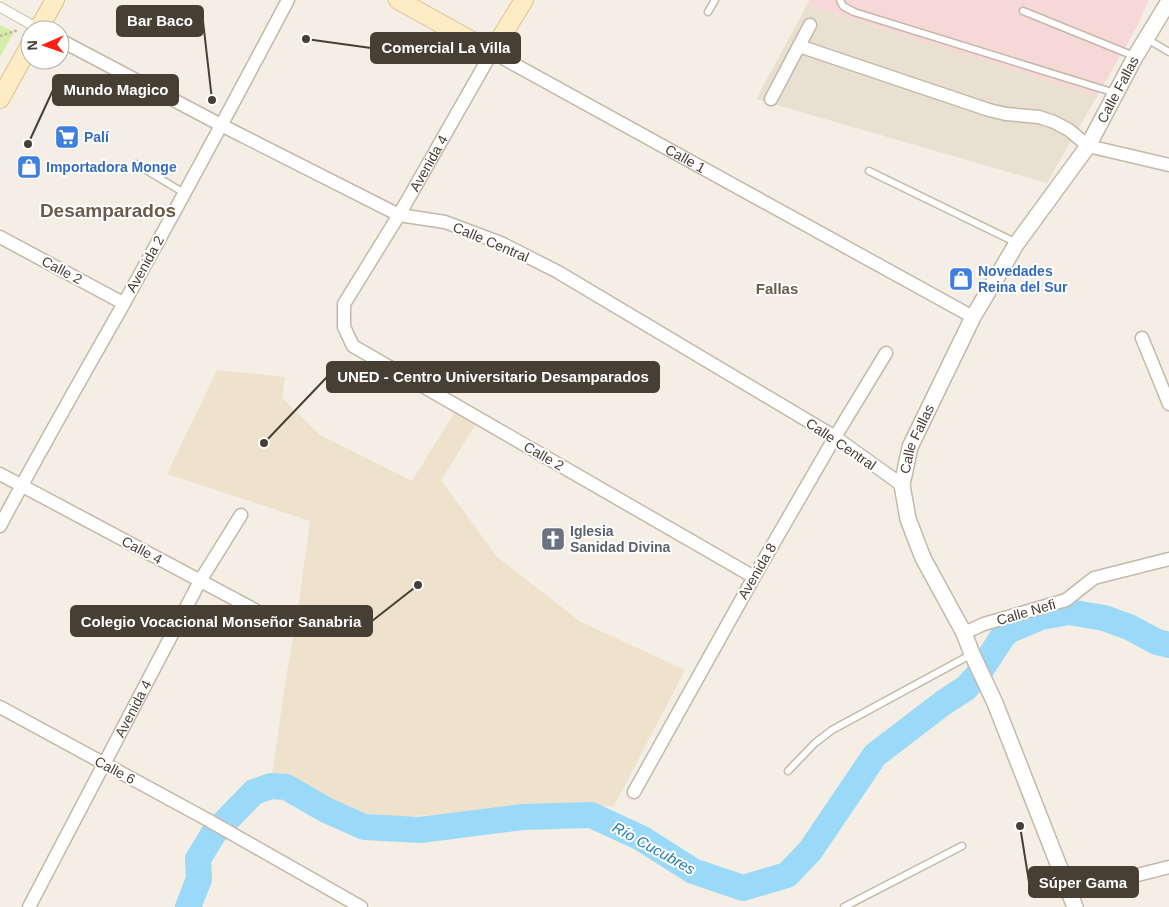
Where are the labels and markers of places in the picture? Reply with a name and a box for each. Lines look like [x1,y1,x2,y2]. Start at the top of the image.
callout: Bar Baco [117,6,203,36]
callout: Comercial La Villa [371,33,520,63]
callout: Mundo Magico [53,75,178,105]
supermarket icon: Palí [54,124,80,150]
place label: Palí [84,129,110,145]
shop icon: Importadora Monge [16,154,42,180]
place label: Importadora Monge [46,159,177,175]
place label: Novedades Reina del Sur [978,263,1068,295]
shop icon: Novedades Reina del Sur [948,266,974,292]
callout: UNED - Centro Universitario Desamparados [327,362,659,392]
place label: Iglesia Sanidad Divina [570,523,671,555]
church icon: Iglesia Sanidad Divina [540,526,566,552]
callout: Colegio Vocacional Monseñor Sanabria [71,606,372,636]
callout: Súper Gama [1029,867,1138,897]

